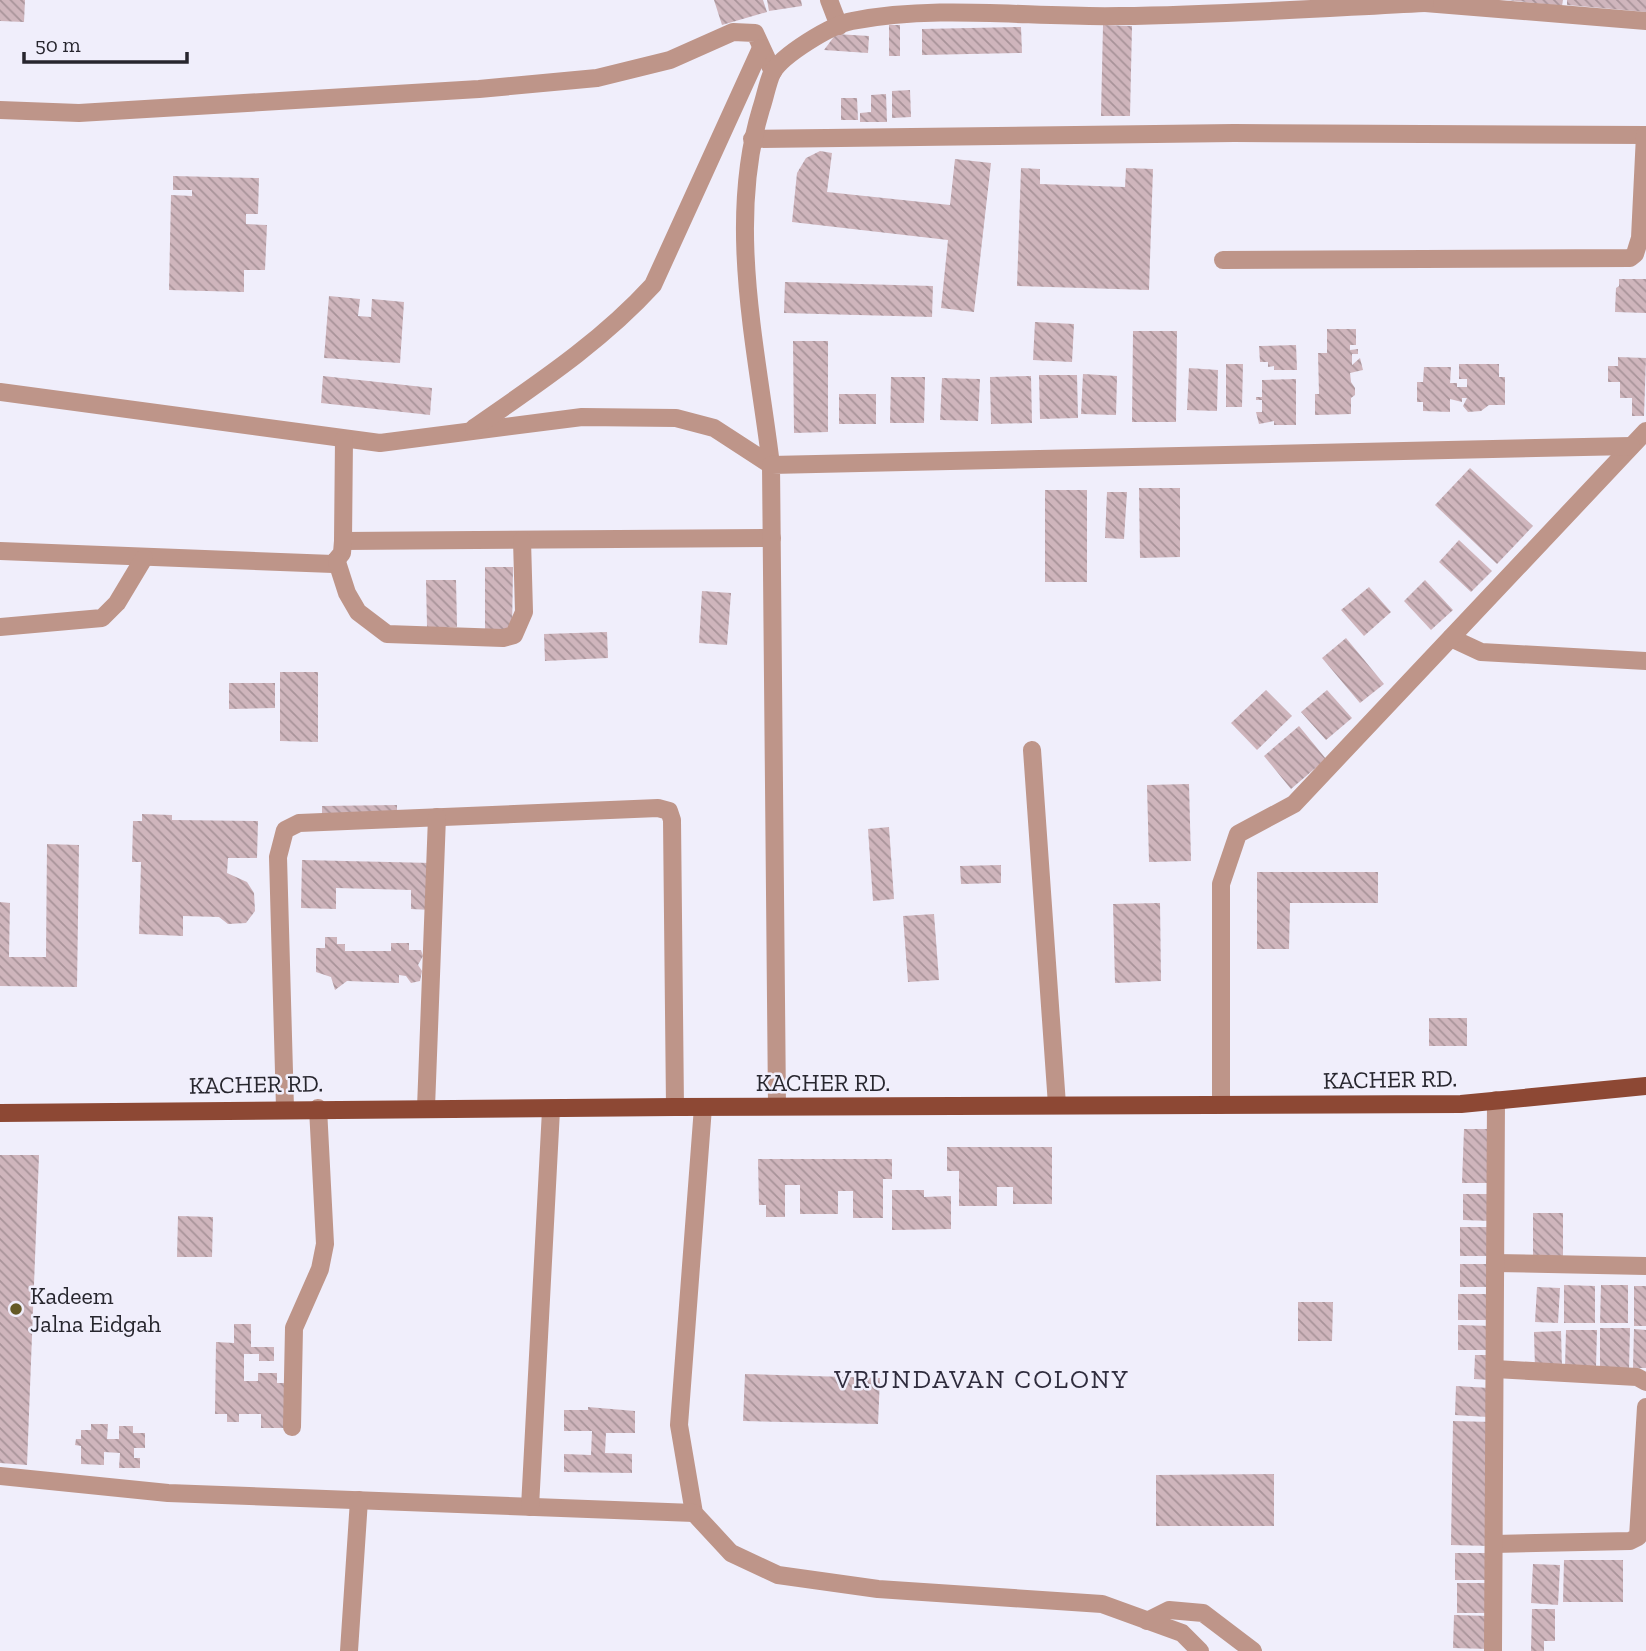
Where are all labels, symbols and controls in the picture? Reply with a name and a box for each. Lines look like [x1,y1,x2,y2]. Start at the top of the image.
scale bar [24,21,187,65]
text: 50 m [35,32,81,57]
street label: KACHER RD. [1323,1063,1457,1095]
street label: KACHER RD. [189,1068,323,1100]
street label: KACHER RD. [756,1068,890,1097]
place label: Kadeem Jalna Eidgah [30,1281,162,1338]
marker: Kadeem Jalna Eidgah [8,1301,24,1317]
district label: VRUNDAVAN COLONY [833,1363,1130,1395]

